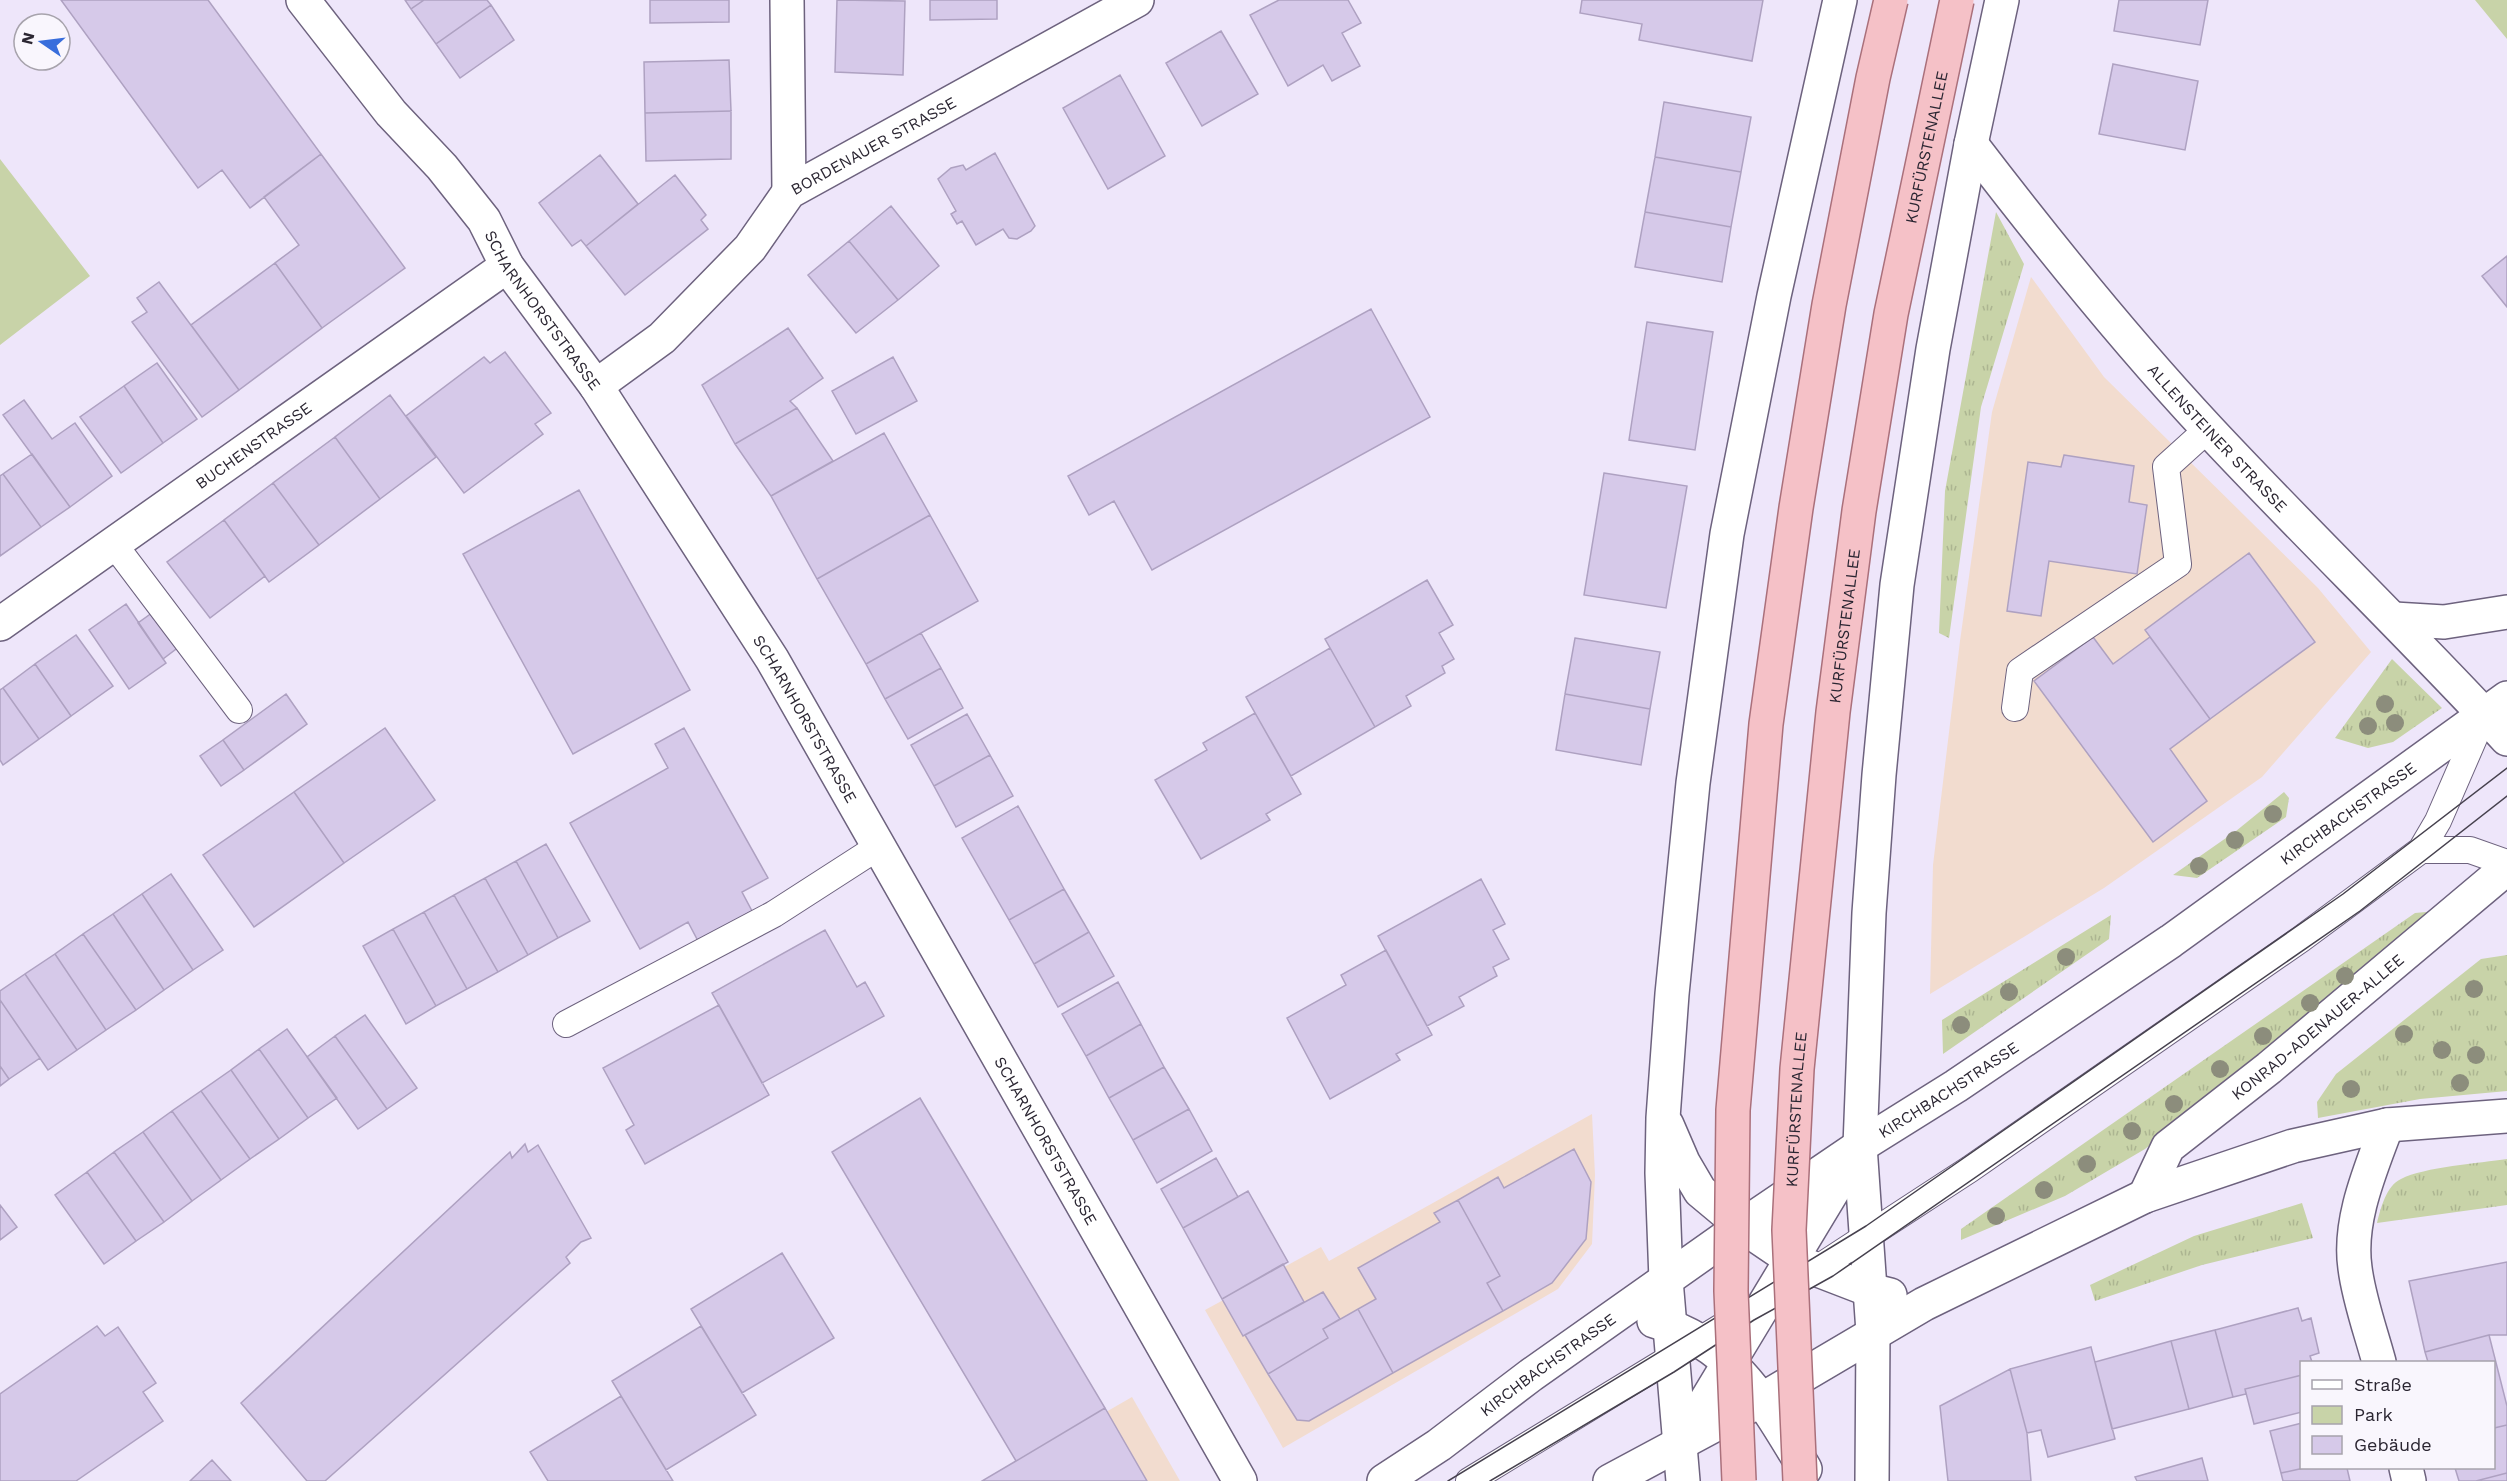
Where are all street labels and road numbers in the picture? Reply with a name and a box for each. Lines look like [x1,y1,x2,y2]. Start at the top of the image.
street label: KURFÜRSTENALLEE [1901,69,1951,225]
street label: BORDENAUER STRASSE [787,92,959,199]
street label: SCHARNHORSTSTRASSE [481,227,605,394]
street label: ALLENSTEINER STRASSE [2144,360,2291,516]
street label: BUCHENSTRASSE [191,398,315,493]
street label: KURFÜRSTENALLEE [1825,548,1864,704]
street label: SCHARNHORSTSTRASSE [749,631,861,806]
street label: KIRCHBACHSTRASSE [2276,758,2419,869]
street label: KONRAD-ADENAUER-ALLEE [2227,950,2407,1103]
street label: KURFÜRSTENALLEE [1782,1031,1810,1188]
street label: KIRCHBACHSTRASSE [1875,1037,2022,1142]
street label: SCHARNHORSTSTRASSE [991,1053,1102,1228]
street label: KIRCHBACHSTRASSE [1476,1309,1619,1420]

